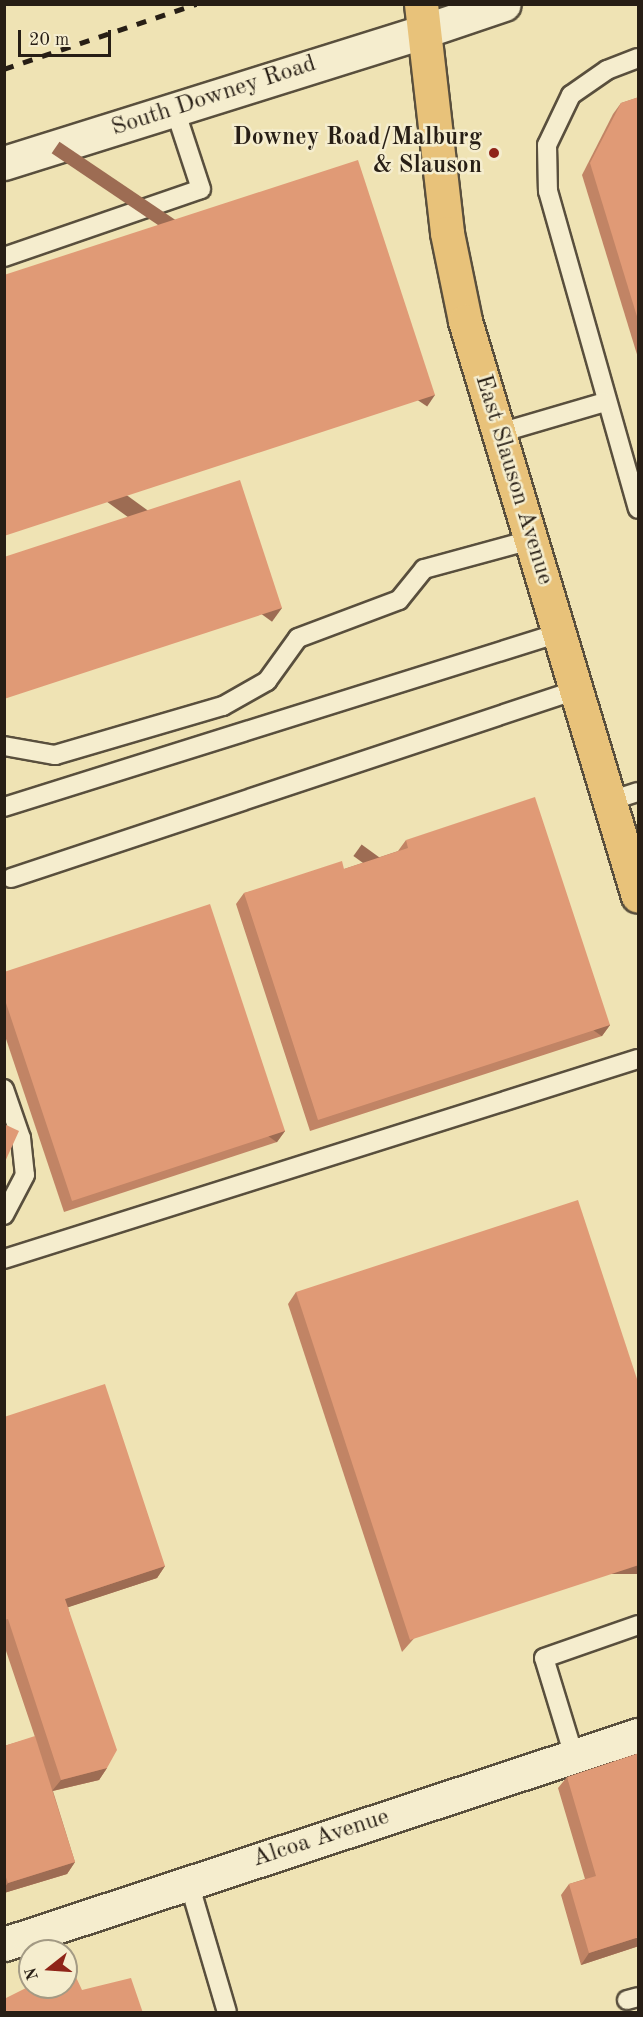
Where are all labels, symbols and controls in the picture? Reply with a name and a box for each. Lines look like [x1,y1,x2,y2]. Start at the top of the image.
scale bar [21,18,114,56]
text: 20 m [29,31,69,49]
street label: South Downey Road [108,50,320,144]
place label: Downey Road/Malburg & Slauson [233,125,482,181]
marker: Downey Road/Malburg & Slauson [487,146,501,160]
street label: East Slauson Avenue [467,371,559,589]
street label: Alcoa Avenue [249,1803,393,1875]
north arrow [18,1939,78,1999]
text: N [23,1965,42,1982]

